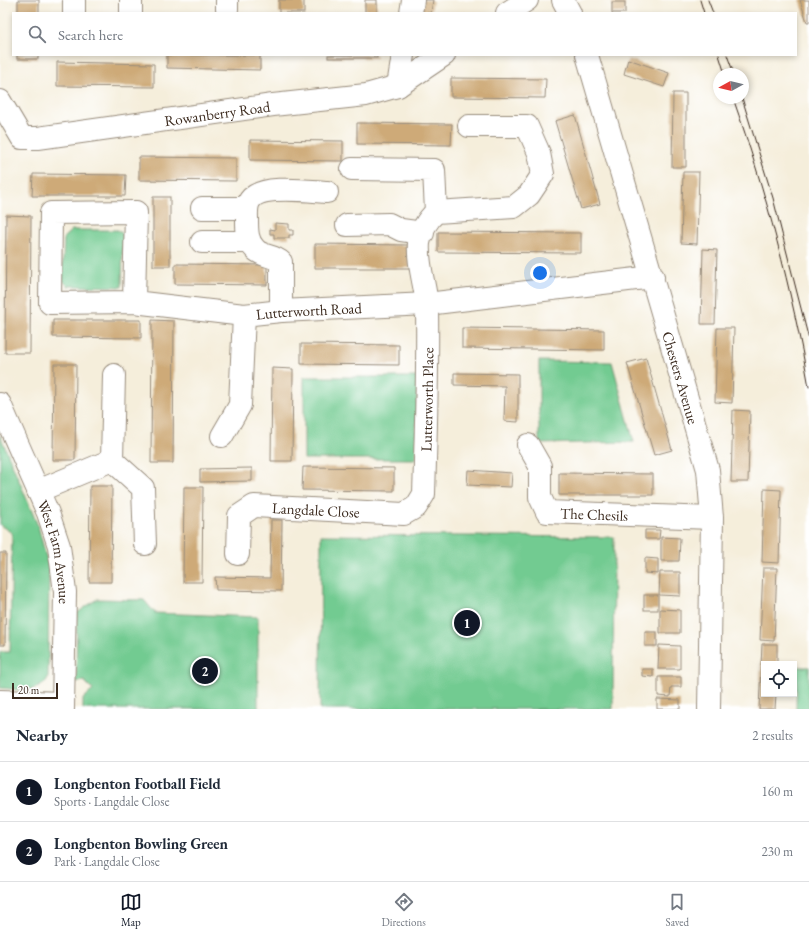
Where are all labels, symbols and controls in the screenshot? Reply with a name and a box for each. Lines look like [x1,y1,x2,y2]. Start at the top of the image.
search box [12,12,797,56]
icon: search [26,23,48,45]
text: Search here [58,25,123,44]
north arrow [713,68,749,104]
street label: Rowanberry Road [163,96,272,130]
your location [530,263,550,283]
street label: Lutterworth Road [255,298,363,323]
street label: Chesters Avenue [659,329,704,426]
street label: Lutterworth Place [416,347,437,452]
street label: West Farm Avenue [34,497,75,604]
street label: Langdale Close [272,497,360,521]
street label: The Chesils [560,503,629,524]
pin: 1 [454,608,480,638]
pin: 2 [192,656,218,686]
map controls [761,661,797,697]
button: locate [761,661,797,697]
scale bar [12,681,58,700]
text: 20 m [18,683,39,697]
text: Nearby [16,724,68,746]
text: 2 results [752,727,793,744]
text: Longbenton Football Field [54,774,221,793]
text: 1 [26,783,32,800]
text: 160 m [762,783,793,800]
text: Sports · Langdale Close [54,793,170,810]
text: Longbenton Bowling Green [54,834,228,853]
text: 2 [26,843,32,860]
text: 230 m [762,843,793,860]
text: Park · Langdale Close [54,853,160,870]
tab: Map [120,891,142,929]
tab: Directions [382,891,426,929]
tab: Saved [666,891,689,929]

